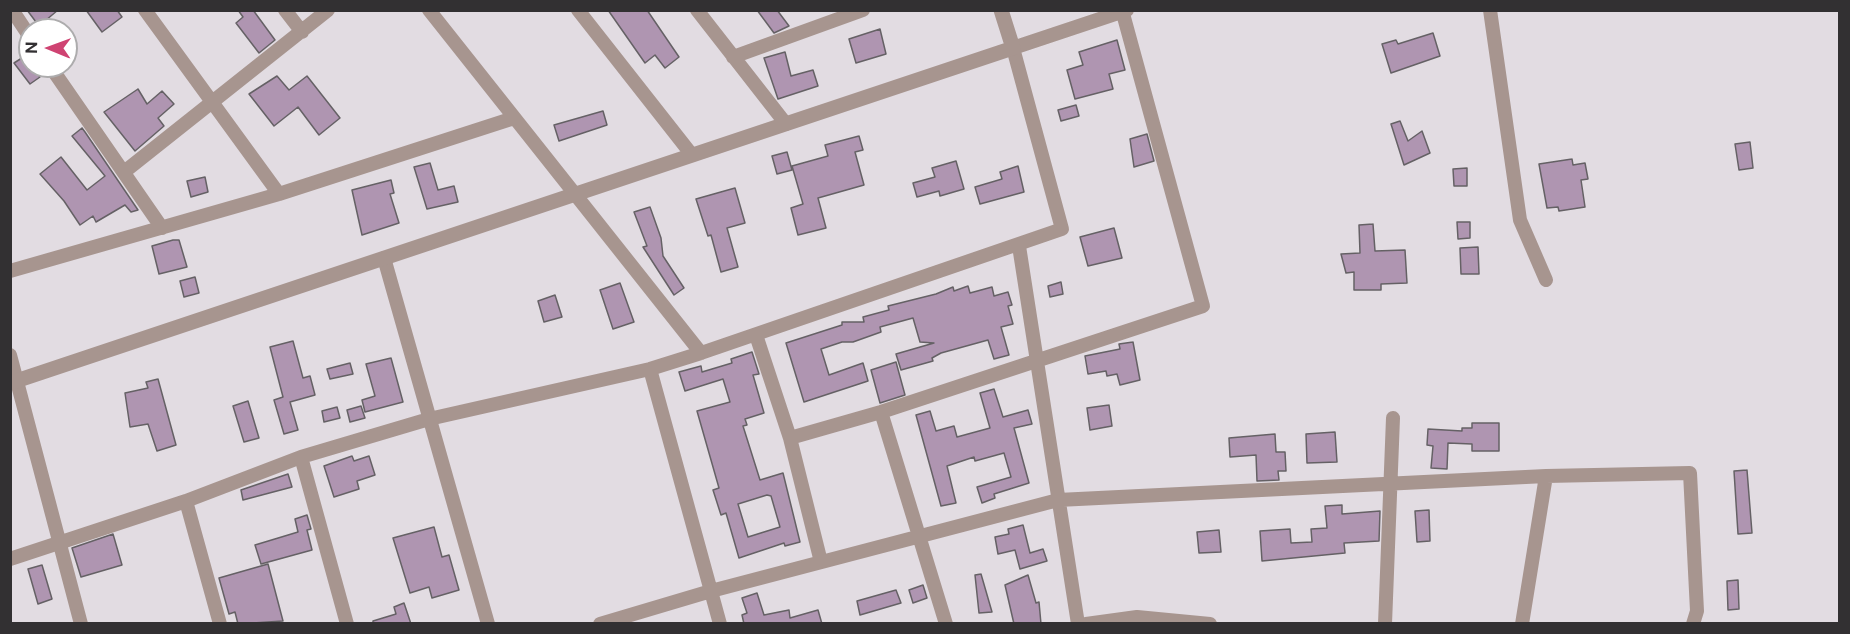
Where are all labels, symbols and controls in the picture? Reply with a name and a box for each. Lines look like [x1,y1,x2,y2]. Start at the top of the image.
north arrow [18,18,78,78]
text: N [22,41,41,54]

